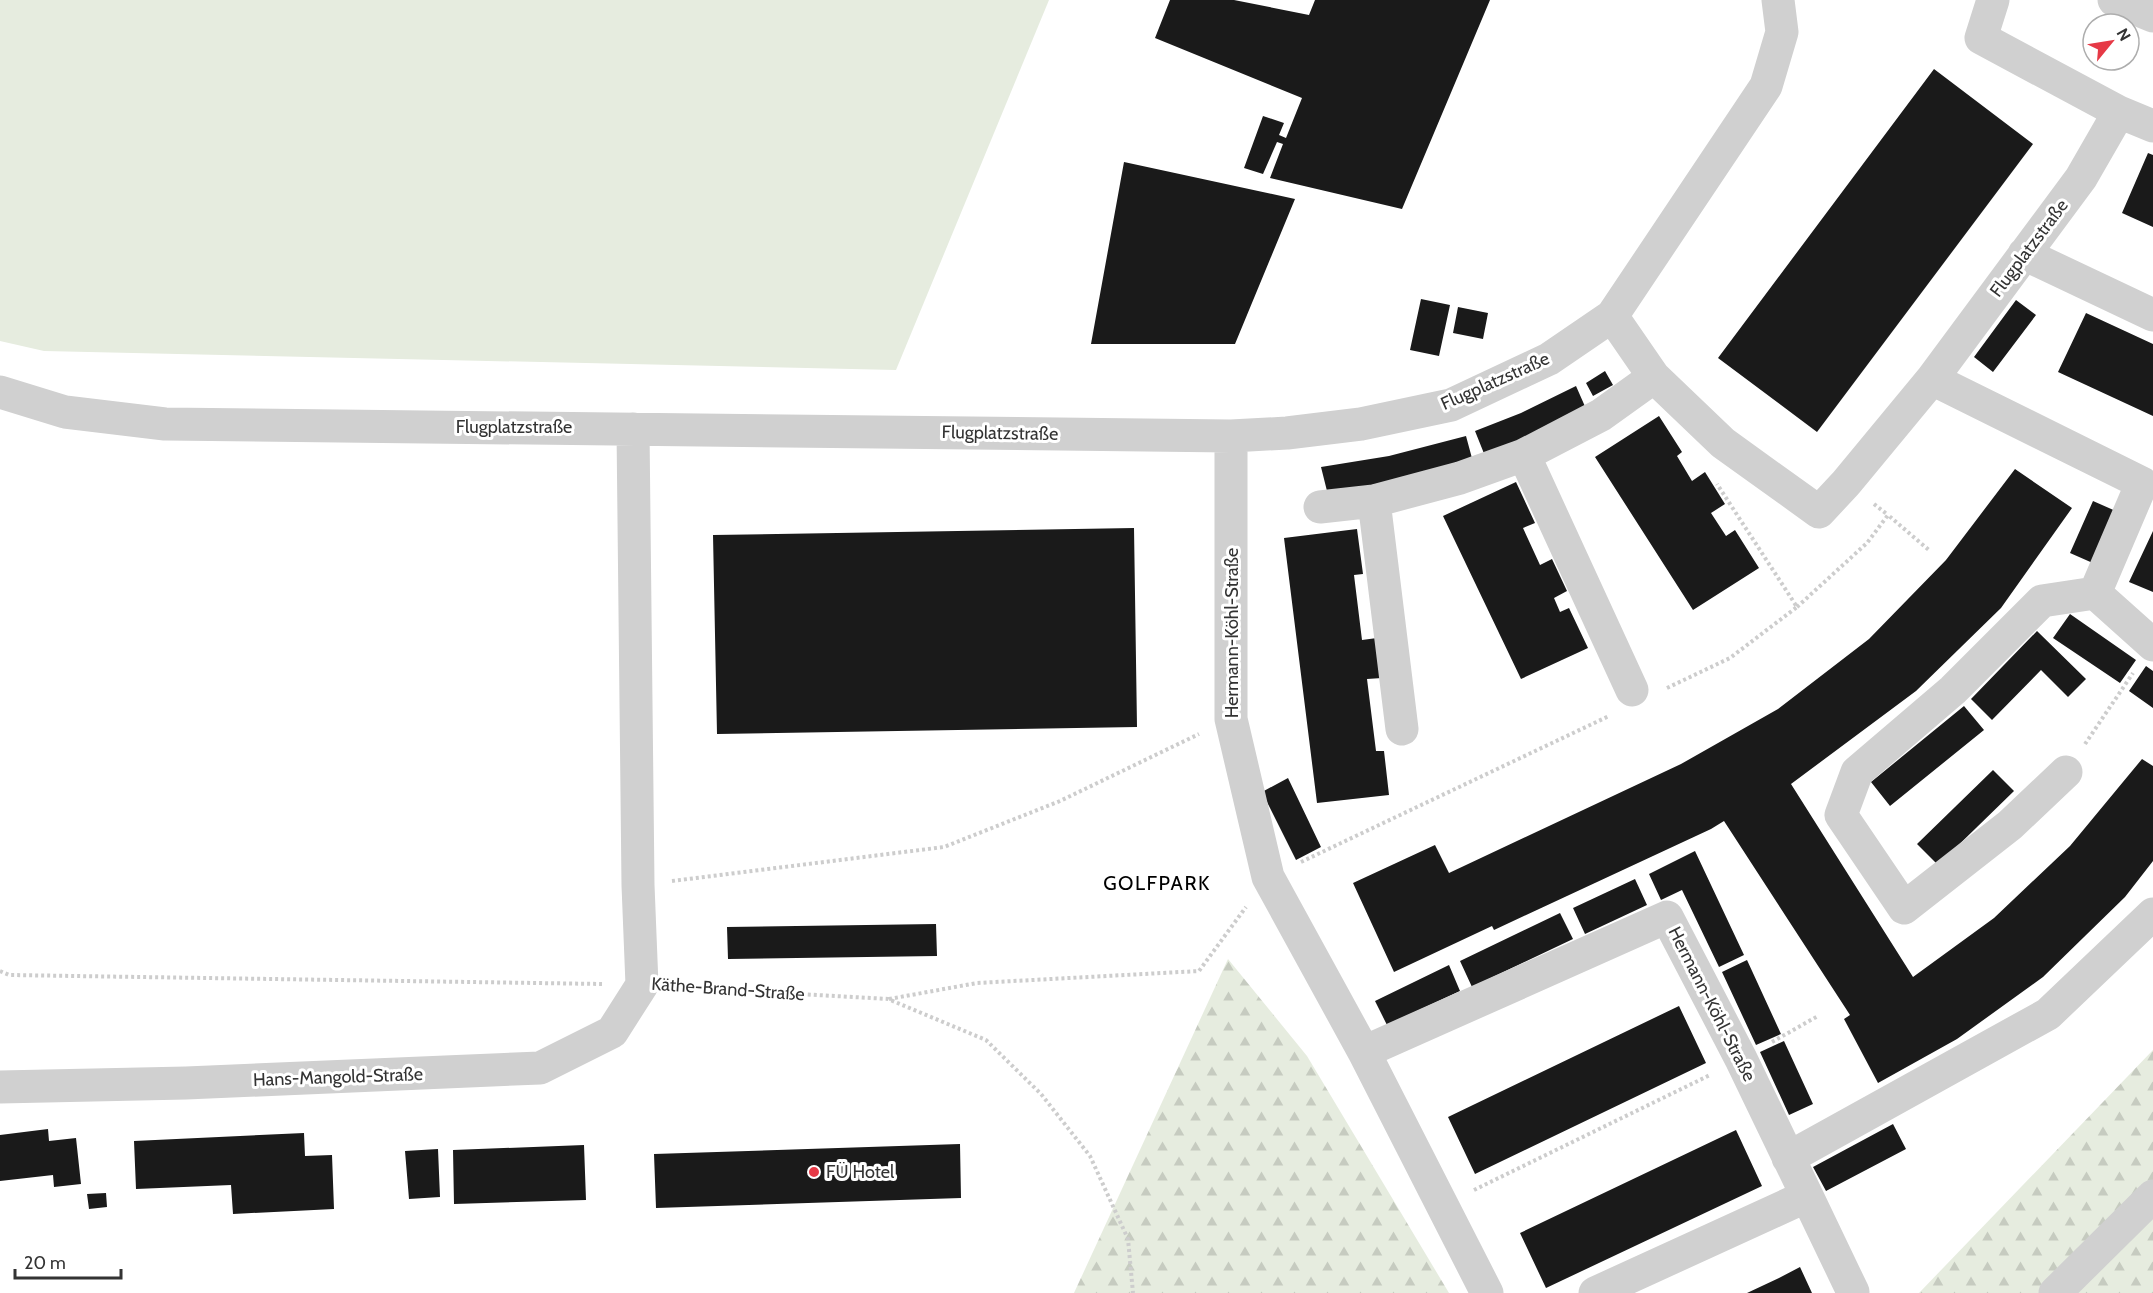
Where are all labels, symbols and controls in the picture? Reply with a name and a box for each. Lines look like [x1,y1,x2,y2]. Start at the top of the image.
north arrow [2081,12,2141,72]
text: N [2113,25,2135,44]
street label: Flugplatzstraße [1985,195,2073,301]
street label: Flugplatzstraße [1437,347,1553,415]
street label: Flugplatzstraße [456,416,572,438]
street label: Flugplatzstraße [942,421,1058,445]
street label: Hermann-Köhl-Straße [1221,548,1243,718]
district label: GOLFPARK [1103,871,1211,895]
street label: Hermann-Köhl-Straße [1664,923,1760,1085]
street label: Käthe-Brand-Straße [651,973,805,1005]
street label: Hans-Mangold-Straße [253,1063,423,1091]
place label: FÜ Hotel [826,1161,895,1183]
marker: FÜ Hotel [807,1165,821,1179]
scale bar [15,1242,122,1280]
text: 20 m [24,1252,66,1274]

